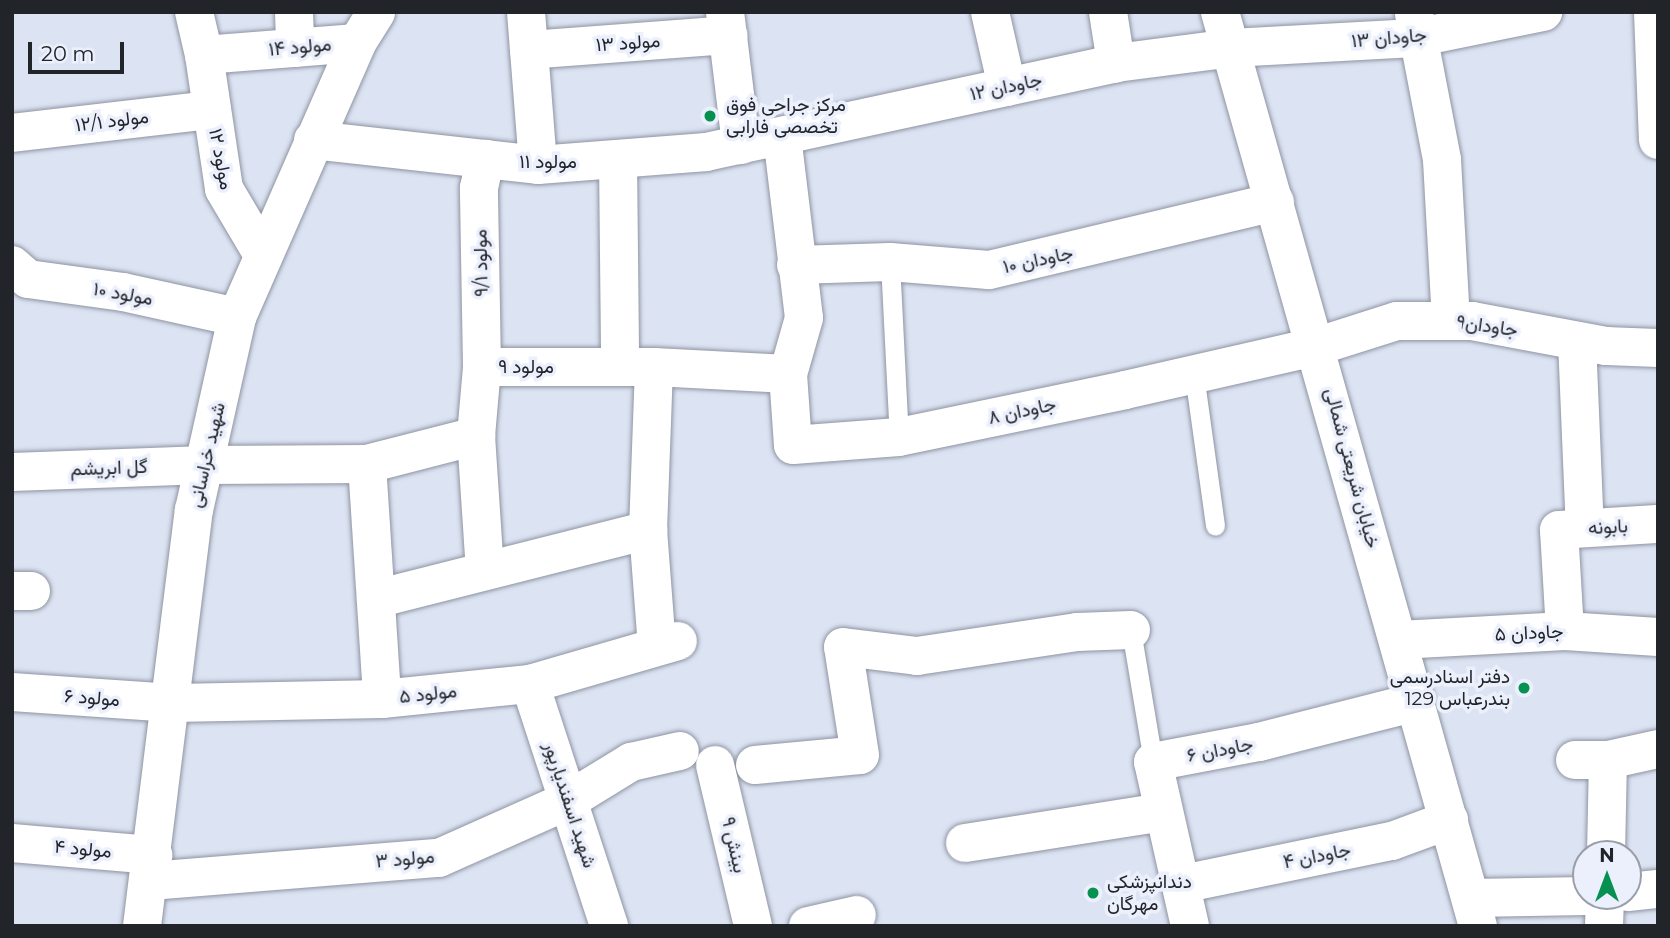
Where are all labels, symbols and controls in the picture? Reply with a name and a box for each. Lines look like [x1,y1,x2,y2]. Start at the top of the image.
street label: جاودان ۱۳ [1350,23,1428,53]
scale bar [32,28,128,72]
street label: مولود ۱۳ [595,29,661,57]
street label: مولود ۱۴ [268,33,332,61]
text: 20 m [41,41,95,66]
street label: جاودان ۱۲ [968,68,1044,106]
place label: مرکز جراحی فوق تخصصی فارابی [726,94,846,138]
street label: مولود ۱۲/۱ [74,105,150,137]
marker: مرکز جراحی فوق تخصصی فارابی [700,106,720,126]
street label: مولود ۱۲ [204,126,238,192]
street label: مولود ۱۱ [519,151,577,173]
street label: مولود ۹/۱ [469,229,493,297]
street label: جاودان ۱۰ [1001,241,1075,279]
street label: مولود ۱۰ [91,278,155,310]
street label: جاودان۹ [1455,310,1519,342]
street label: مولود ۹ [498,356,554,378]
street label: خیابان شریعتی شمالی [1320,385,1384,551]
street label: جاودان ۸ [986,393,1058,429]
street label: شهید خراسانی [184,400,230,510]
street label: گل ابریشم [70,455,148,481]
street label: بابونه [1587,515,1629,539]
street label: جاودان ۵ [1494,620,1564,646]
place label: دفتر اسنادرسمی 129 بندرعباس [1390,666,1510,710]
street label: مولود ۵ [398,680,458,708]
marker: دفتر اسنادرسمی 129 بندرعباس [1516,680,1532,696]
street label: مولود ۶ [63,685,121,711]
street label: جاودان ۶ [1185,732,1255,768]
street label: شهید اسفندیارپور [539,739,601,871]
street label: بینش ۹ [717,815,751,875]
street label: مولود ۴ [53,835,113,863]
street label: جاودان ۴ [1281,838,1353,874]
north arrow [1572,840,1642,910]
text: N [1599,844,1615,867]
street label: مولود ۳ [375,845,435,873]
place label: دندانپزشکی مهرگان [1107,871,1192,915]
marker: دندانپزشکی مهرگان [1085,885,1101,901]

